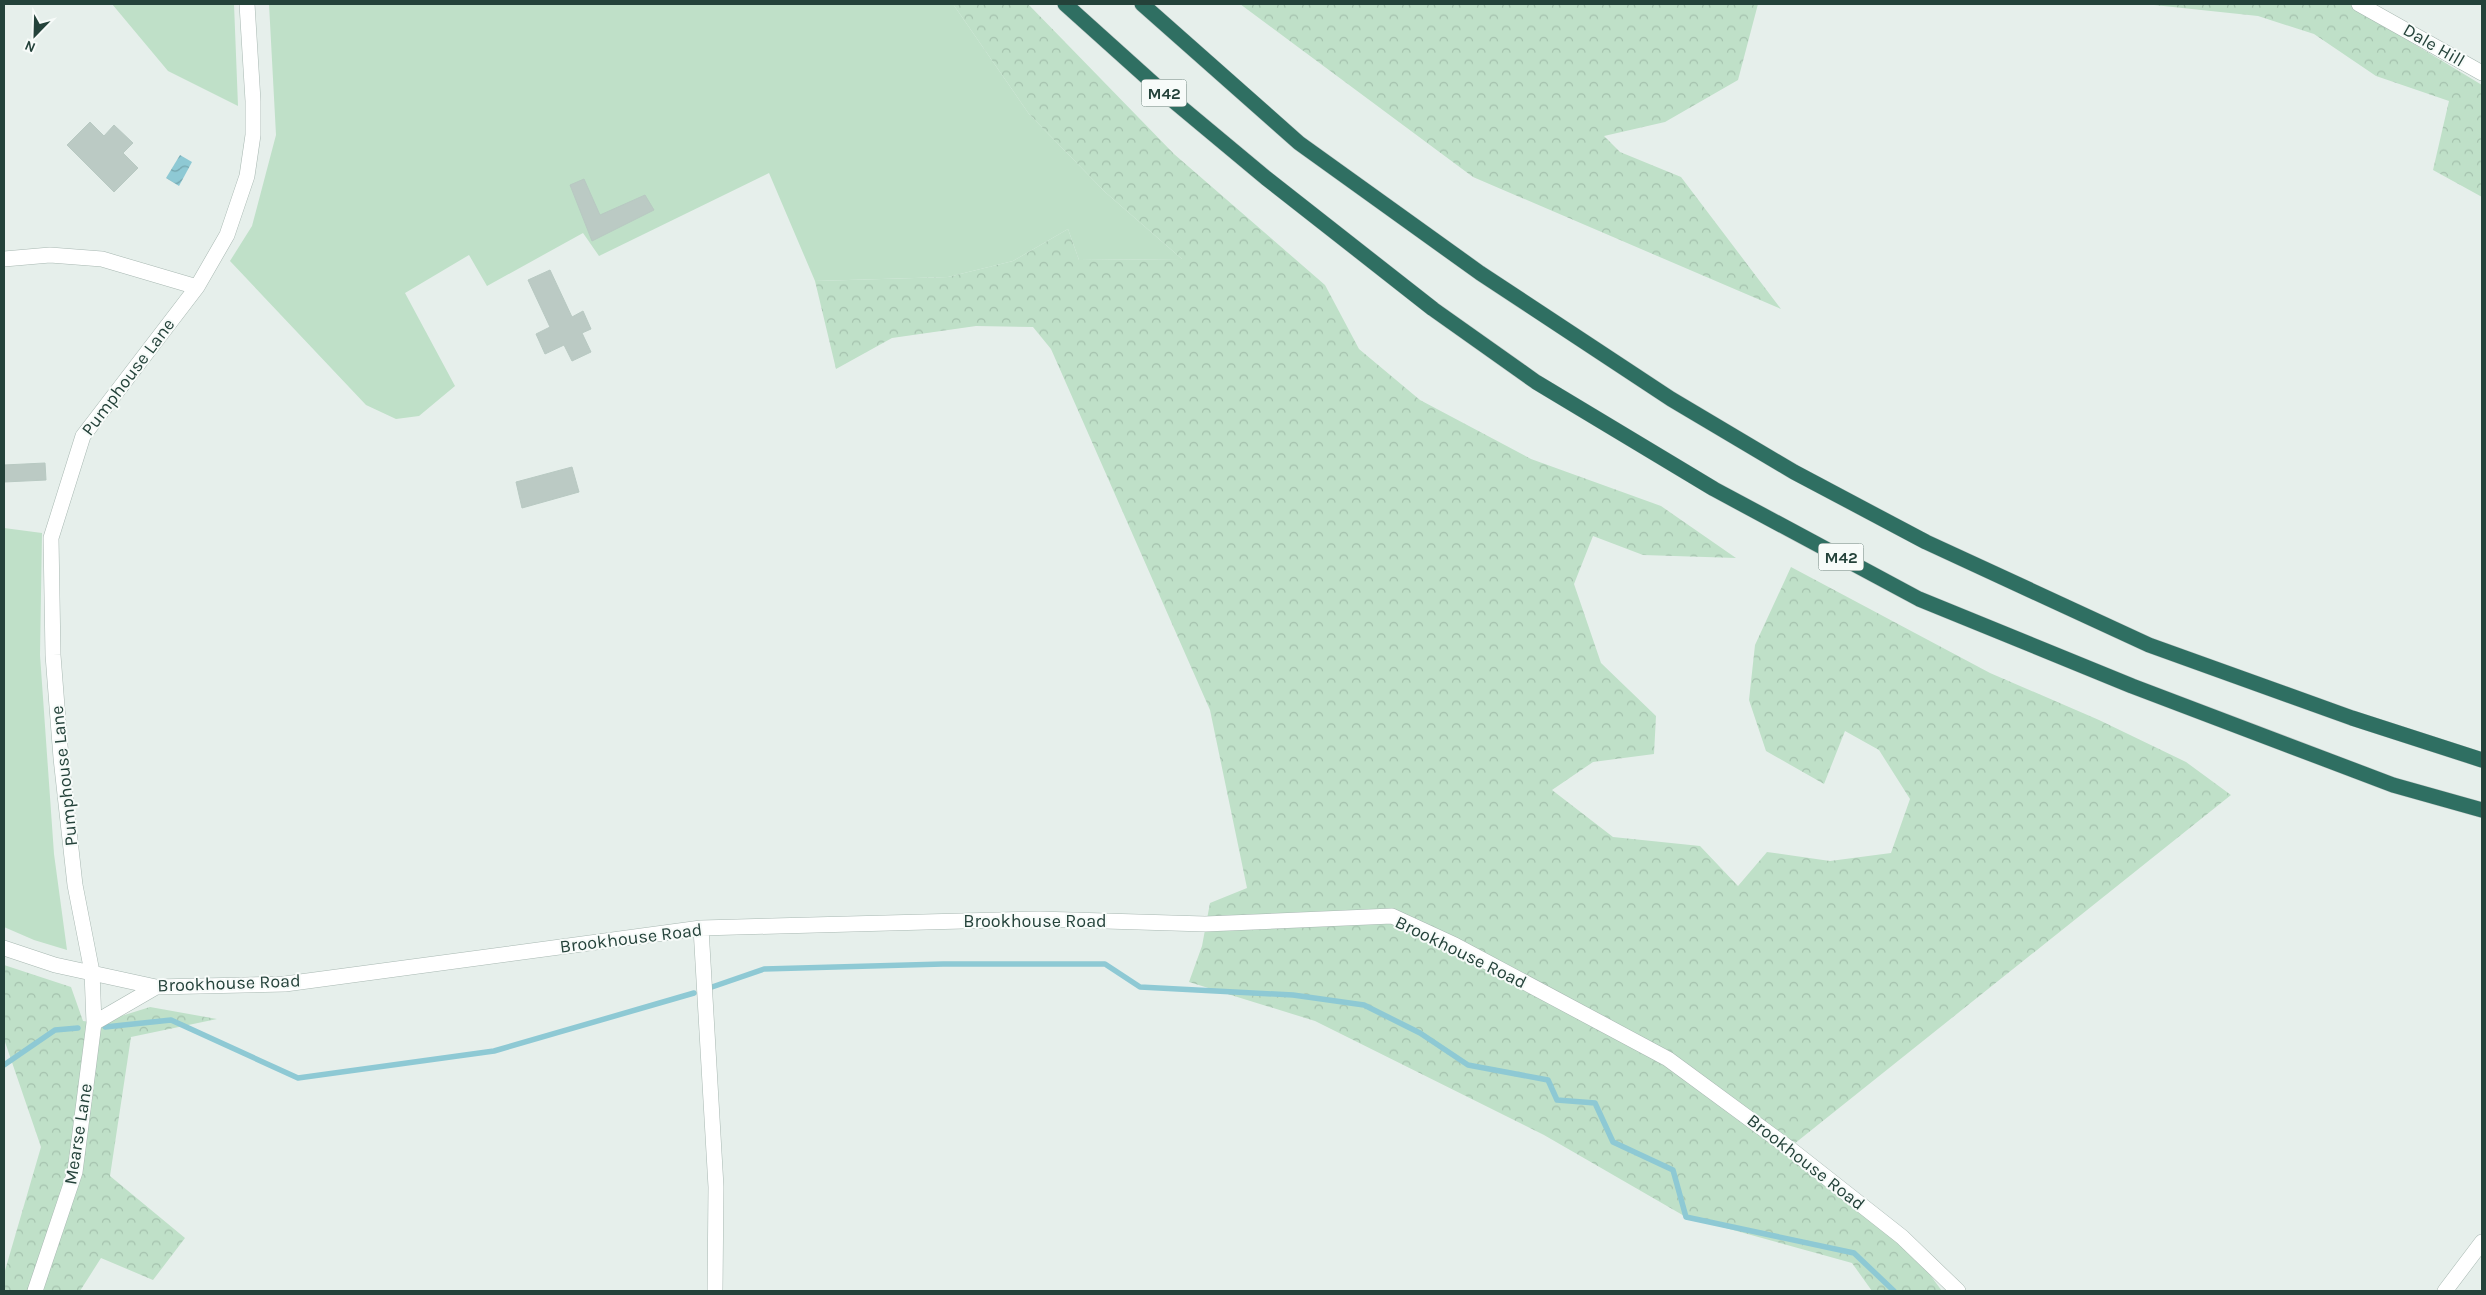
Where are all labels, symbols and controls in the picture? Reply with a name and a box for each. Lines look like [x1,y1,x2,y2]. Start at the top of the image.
north arrow [10,10,60,60]
street label: Dale Hill [2399,19,2469,71]
text: N [22,37,38,56]
road number: M42 [1142,80,1186,106]
street label: Pumphouse Lane [77,314,179,440]
road number: M42 [1818,544,1864,570]
street label: Pumphouse Lane [46,705,82,847]
street label: Brookhouse Road [963,910,1107,932]
street label: Brookhouse Road [1392,911,1530,993]
street label: Brookhouse Road [558,918,704,958]
street label: Brookhouse Road [157,970,301,996]
street label: Mearse Lane [59,1082,97,1186]
street label: Brookhouse Road [1743,1109,1869,1215]

